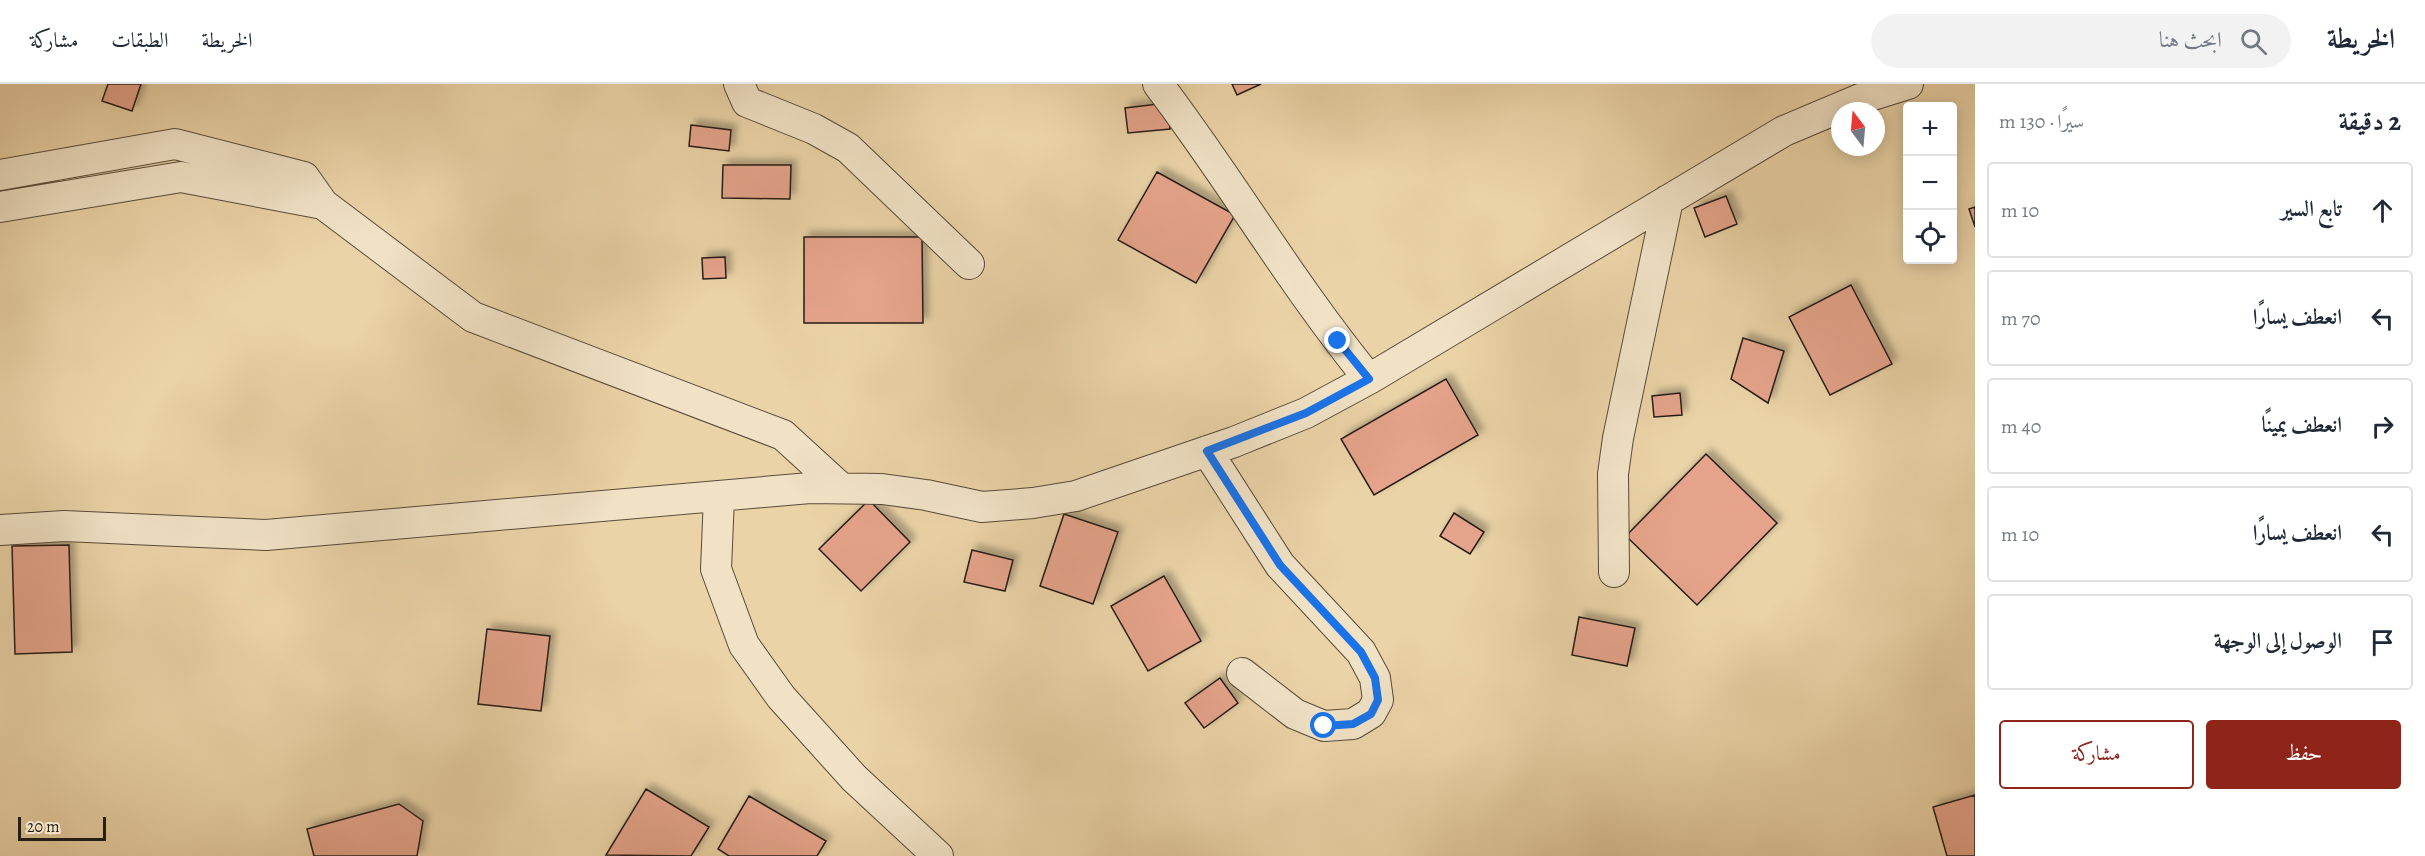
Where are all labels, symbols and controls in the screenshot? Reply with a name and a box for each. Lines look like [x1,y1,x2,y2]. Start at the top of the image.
search box [1871,14,2291,68]
text: الخريطة [2327,20,2395,58]
text: ابحث هنا [2159,25,2222,55]
icon: search [2237,25,2270,58]
text: مشاركة [30,26,78,54]
text: الطبقات [111,26,168,54]
text: الخريطة [201,26,253,54]
north arrow [1831,102,1885,156]
map controls [1903,102,1957,264]
button: + [1903,102,1957,156]
text: 2 دقيقة [2339,104,2401,139]
text: سيرًا · 130 m [1999,108,2084,135]
button: − [1903,156,1957,210]
text: تابع السير [2281,194,2342,224]
icon: ahead [2366,194,2399,227]
text: 10 m [2001,197,2039,224]
button: locate [1903,210,1957,264]
text: انعطف يسارًا [2253,302,2342,332]
icon: left [2366,302,2399,335]
text: 70 m [2001,305,2041,332]
route end [1324,327,1350,353]
text: انعطف يمينًا [2262,410,2342,440]
icon: right [2366,410,2399,443]
text: 40 m [2001,413,2041,440]
text: انعطف يسارًا [2253,518,2342,548]
icon: left [2366,518,2399,551]
text: 10 m [2001,521,2039,548]
text: الوصول إلى الوجهة [2214,626,2342,656]
icon: arrive [2366,626,2399,659]
route start [1310,712,1336,738]
button: مشاركة [1999,720,2194,789]
button: حفظ [2206,720,2401,789]
scale bar [18,814,106,842]
text: 20 m [27,816,60,838]

